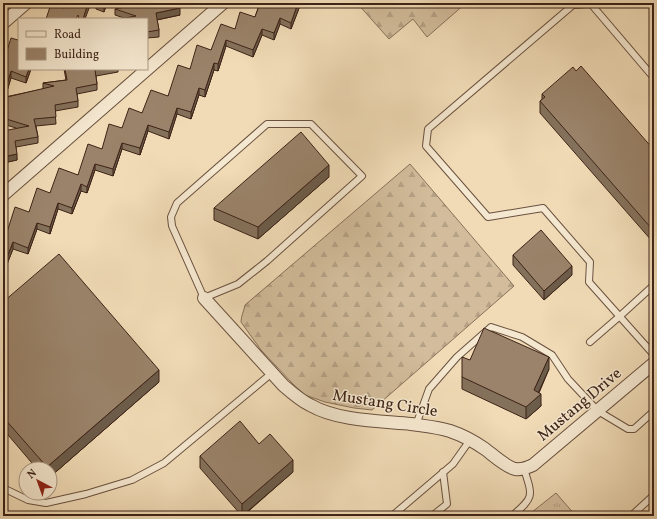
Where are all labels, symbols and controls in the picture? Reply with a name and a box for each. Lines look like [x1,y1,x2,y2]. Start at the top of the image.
legend [18,18,148,70]
text: Road [54,27,81,43]
text: Building [54,47,99,63]
street label: Mustang Drive [533,363,627,447]
street label: Mustang Circle [331,385,439,423]
north arrow [18,461,58,501]
text: N [24,466,40,483]

